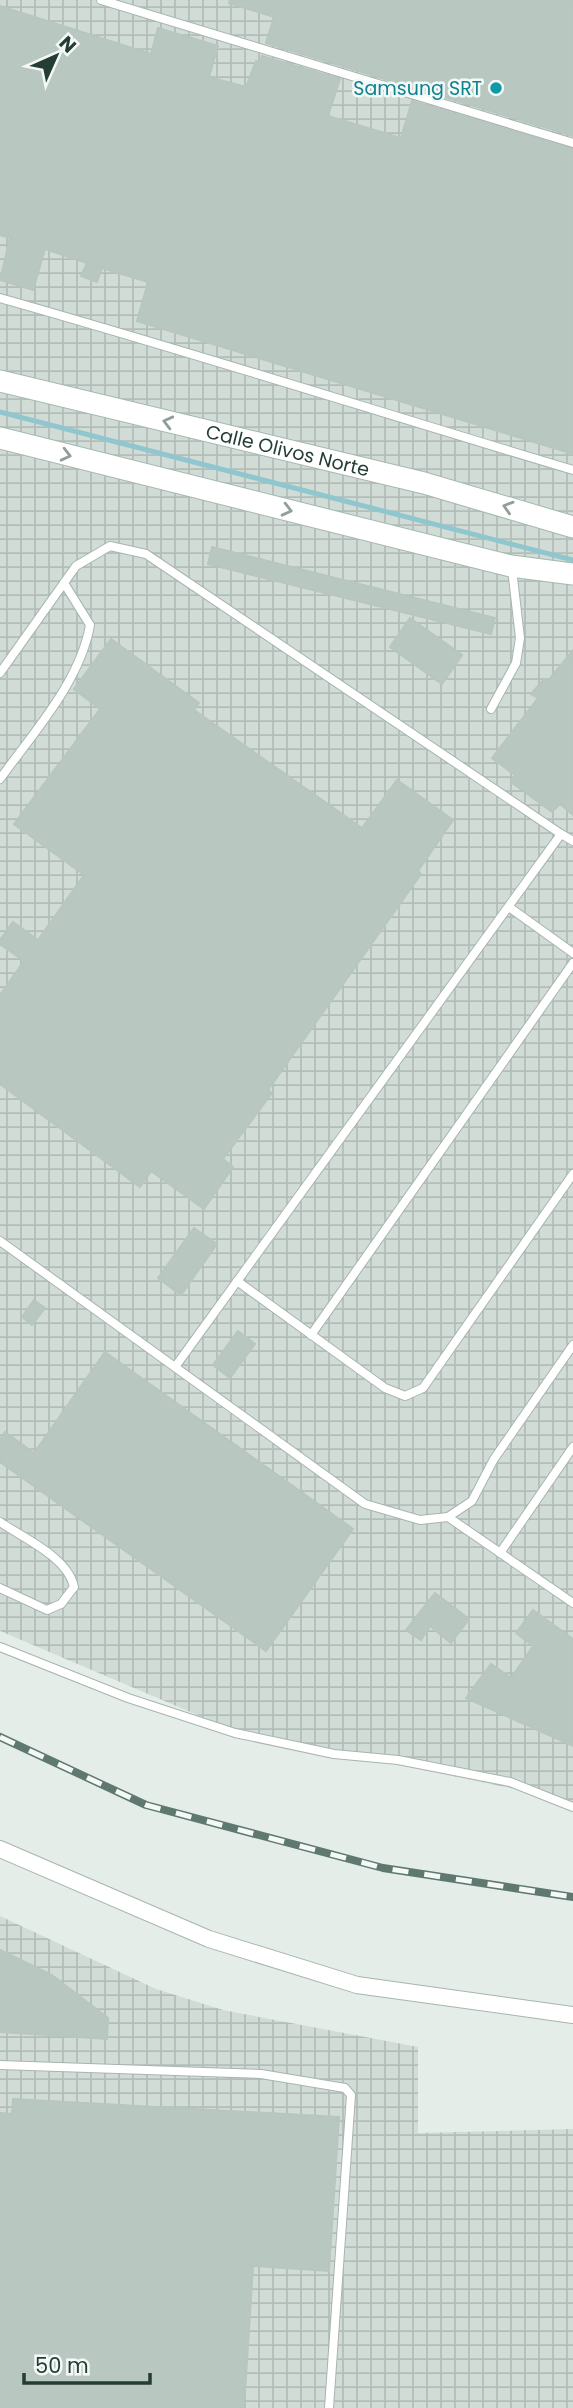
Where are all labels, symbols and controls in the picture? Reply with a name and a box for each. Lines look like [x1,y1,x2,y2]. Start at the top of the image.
north arrow [21,21,91,91]
text: N [53,30,82,59]
place label: Samsung SRT [353,75,482,102]
marker: Samsung SRT [488,80,504,96]
one-way arrow [162,415,174,430]
street label: Calle Olivos Norte [203,418,372,483]
one-way arrow [60,447,72,461]
one-way arrow [502,501,514,516]
one-way arrow [281,502,293,516]
scale bar [24,2342,150,2386]
text: 50 m [35,2351,89,2380]

